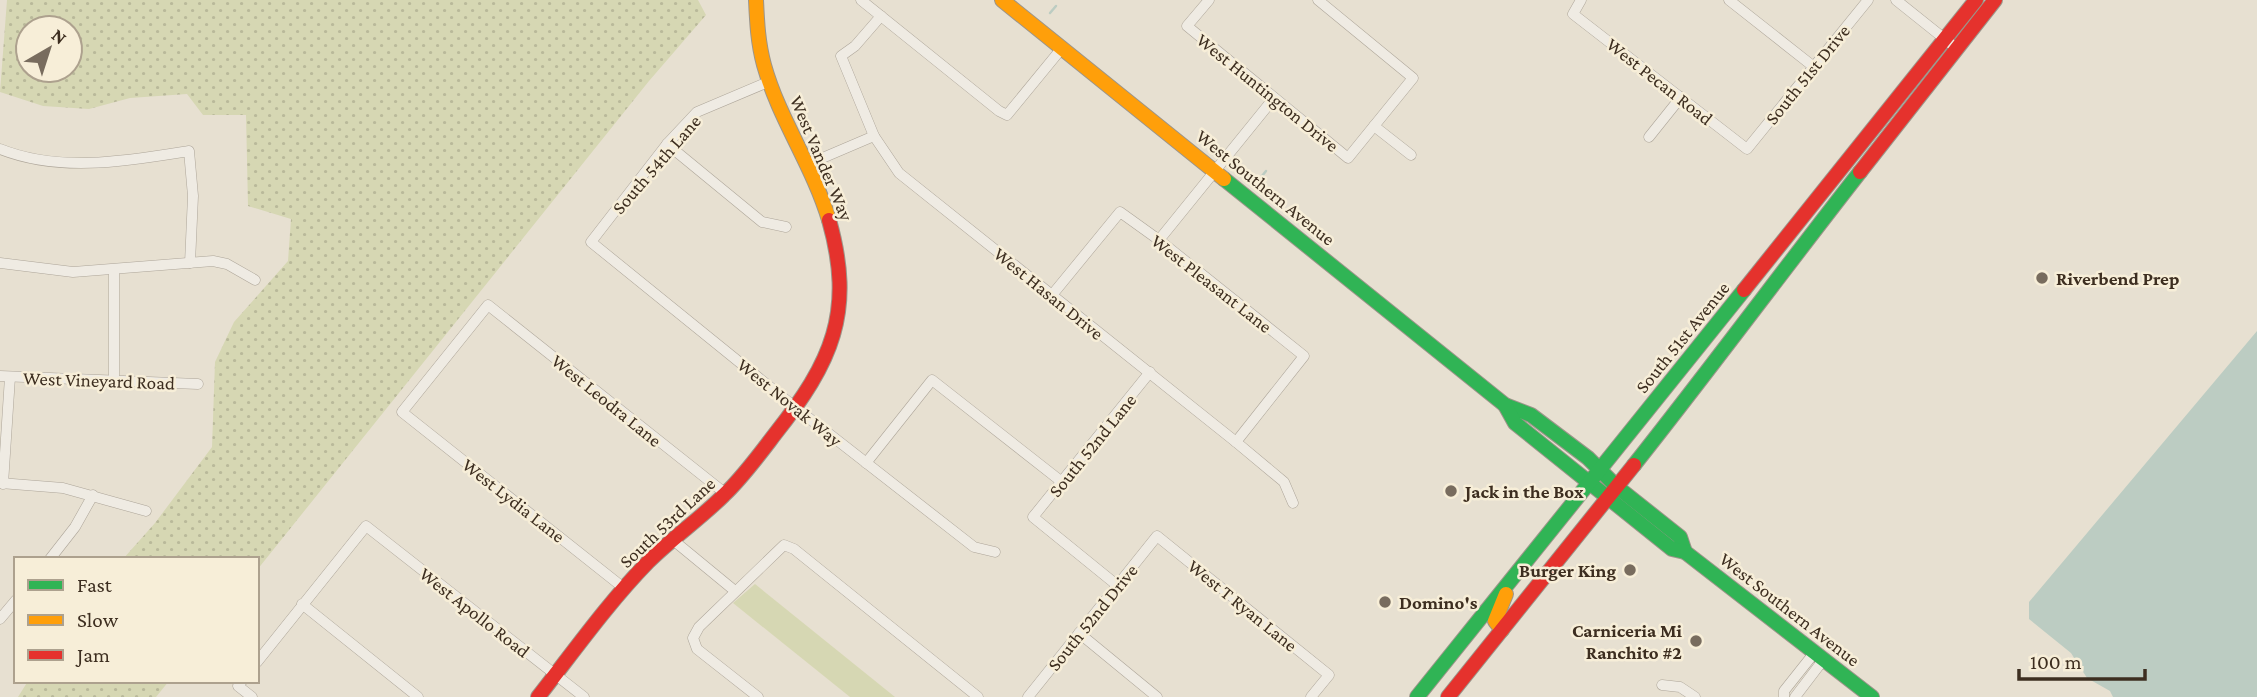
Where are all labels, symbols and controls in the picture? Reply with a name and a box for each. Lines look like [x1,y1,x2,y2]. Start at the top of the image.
north arrow [14,14,84,84]
street label: South 51st Drive [1761,20,1854,128]
text: N [48,24,71,48]
street label: West Huntington Drive [1193,29,1343,156]
street label: West Pecan Road [1602,33,1717,129]
street label: West Vander Way [786,92,857,224]
street label: South 54th Lane [608,111,705,218]
street label: West Southern Avenue [1192,125,1339,250]
street label: West Pleasant Lane [1147,230,1276,337]
street label: West Hasan Drive [990,243,1108,344]
place label: Riverbend Prep [2056,268,2179,289]
marker: Riverbend Prep [2034,270,2050,286]
street label: South 51st Avenue [1631,278,1734,397]
street label: West Leodra Lane [548,350,666,451]
street label: West Novak Way [733,354,846,451]
street label: West Vineyard Road [23,367,175,394]
street label: South 52nd Lane [1044,390,1140,501]
street label: West Lydia Lane [458,454,569,547]
street label: South 53rd Lane [615,473,719,572]
place label: Jack in the Box [1463,481,1584,502]
marker: Jack in the Box [1443,483,1459,499]
street label: West Southern Avenue [1715,548,1864,671]
street label: West T Ryan Lane [1184,555,1302,656]
legend [14,557,259,683]
street label: South 52nd Drive [1043,560,1142,675]
place label: Burger King [1519,560,1616,581]
marker: Burger King [1622,562,1638,578]
street label: West Apollo Road [415,563,534,662]
text: Fast [77,573,113,597]
place label: Domino's [1399,592,1478,613]
marker: Domino's [1377,594,1393,610]
text: Slow [77,608,119,632]
place label: Carniceria Mi Ranchito #2 [1572,620,1682,663]
marker: Carniceria Mi Ranchito #2 [1688,633,1704,649]
scale bar [2019,638,2145,682]
text: Jam [75,643,110,667]
text: 100 m [2030,650,2082,674]

